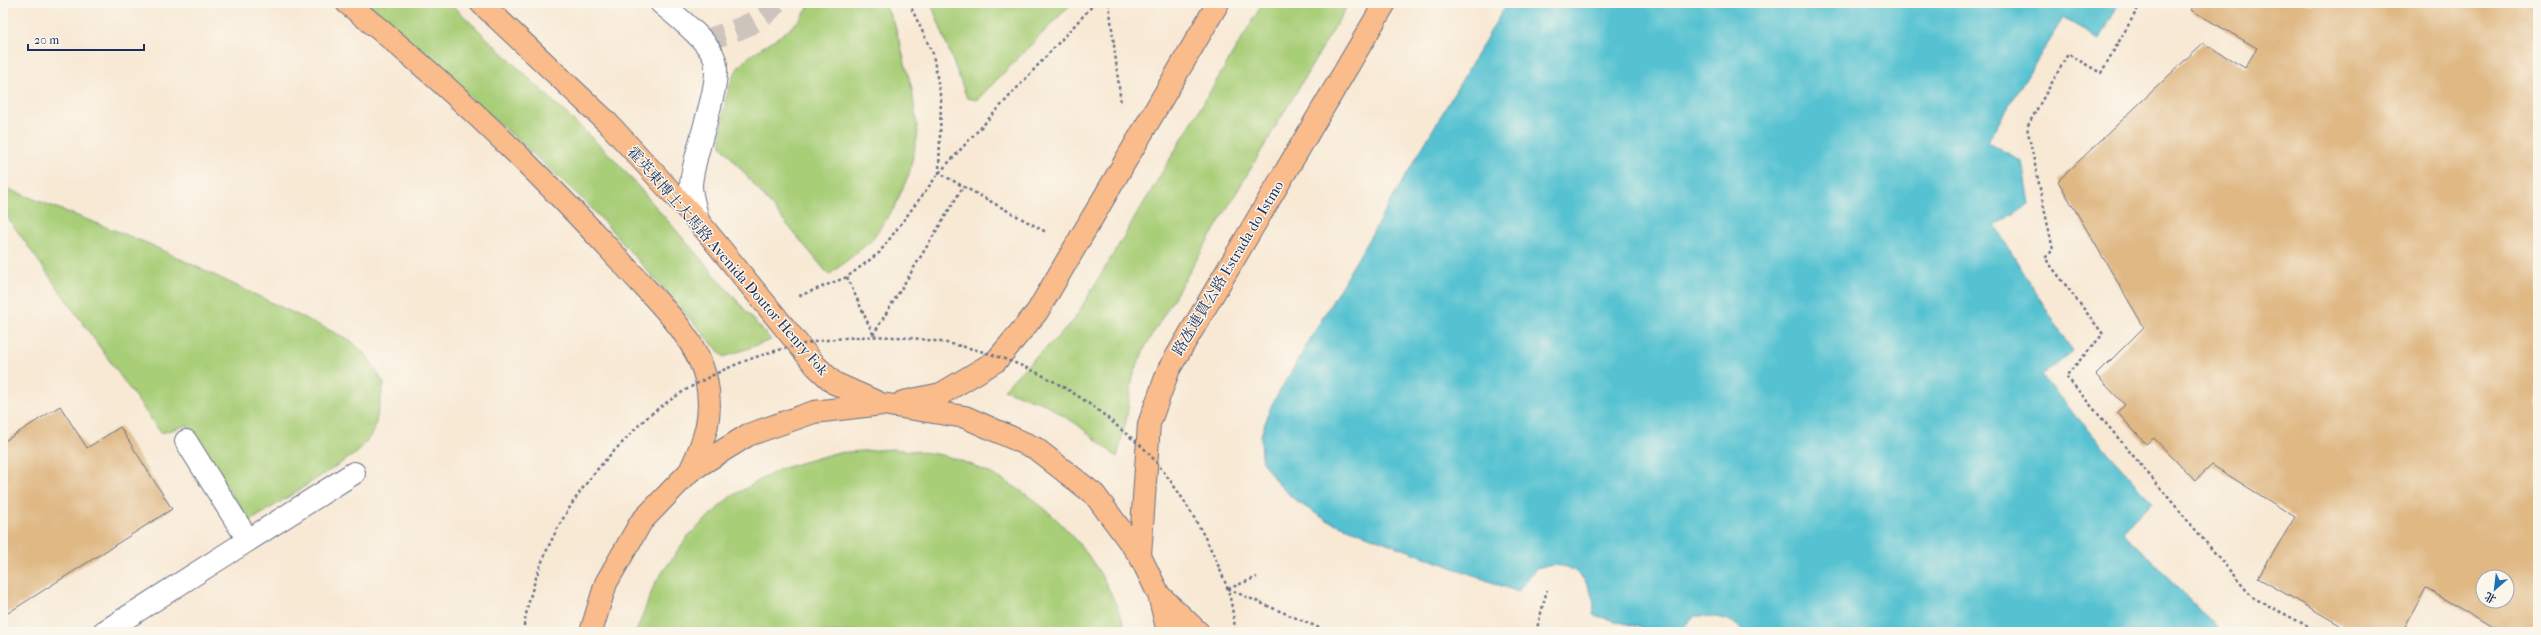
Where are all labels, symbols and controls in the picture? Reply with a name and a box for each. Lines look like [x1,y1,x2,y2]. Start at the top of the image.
scale bar [28,26,144,52]
text: 20 m [34,33,59,47]
street label: 霍英東博士大馬路 Avenida Doutor Henry Fok [624,143,832,379]
street label: 路氹連貫公路 Estrada do Istmo [1169,177,1288,359]
north arrow [2475,569,2515,609]
text: 北 [2483,589,2498,606]

